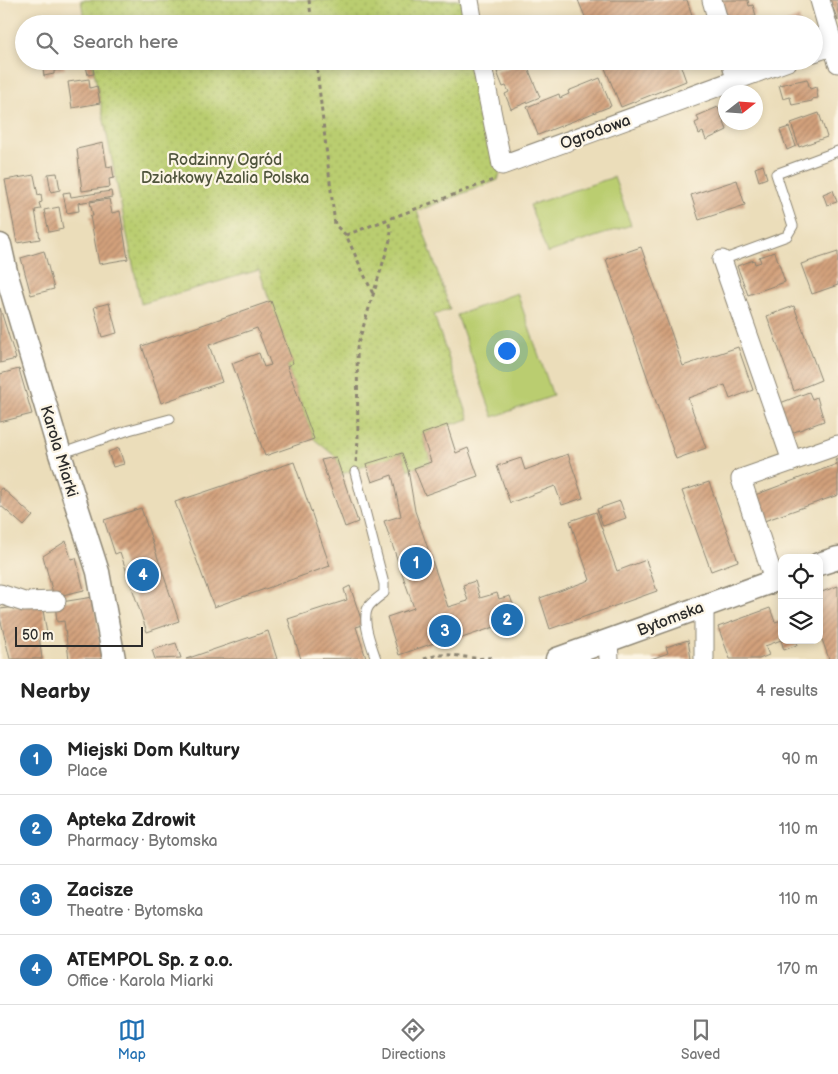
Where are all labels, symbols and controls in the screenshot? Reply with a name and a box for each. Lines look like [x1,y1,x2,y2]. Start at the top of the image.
search box [15,15,823,70]
icon: search [33,29,61,57]
text: Search here [73,31,178,54]
north arrow [718,85,763,130]
street label: Ogrodowa [558,111,633,154]
park label: Rodzinny Ogród Działkowy Azalia Polska [141,151,309,188]
your location [494,338,520,364]
street label: Karola Miarki [36,403,81,499]
pin: 1 [400,544,432,582]
map controls [778,554,823,644]
button: locate [778,554,823,599]
pin: 4 [127,556,159,594]
street label: Bytomska [635,598,706,641]
button: layers [778,599,823,644]
pin: 2 [491,601,523,639]
pin: 3 [429,612,461,650]
scale bar [15,624,142,647]
text: 50 m [22,627,54,644]
text: Nearby [20,679,90,704]
text: 4 results [756,682,818,701]
text: Miejski Dom Kultury [67,739,240,762]
text: 1 [33,750,39,769]
text: 90 m [782,750,818,769]
text: Place [67,762,108,781]
text: Apteka Zdrowit [67,809,196,832]
text: 2 [31,820,41,839]
text: 110 m [779,820,818,839]
text: Pharmacy · Bytomska [67,832,218,851]
text: Zacisze [67,879,133,902]
text: 3 [31,890,41,909]
text: 110 m [779,890,818,909]
text: Theatre · Bytomska [67,902,203,921]
text: ATEMPOL Sp. z o.o. [67,949,233,972]
text: 4 [31,960,41,979]
text: 170 m [777,960,818,979]
text: Office · Karola Miarki [67,972,214,991]
tab: Map [118,1016,146,1063]
tab: Directions [381,1016,446,1063]
tab: Saved [681,1016,720,1063]

